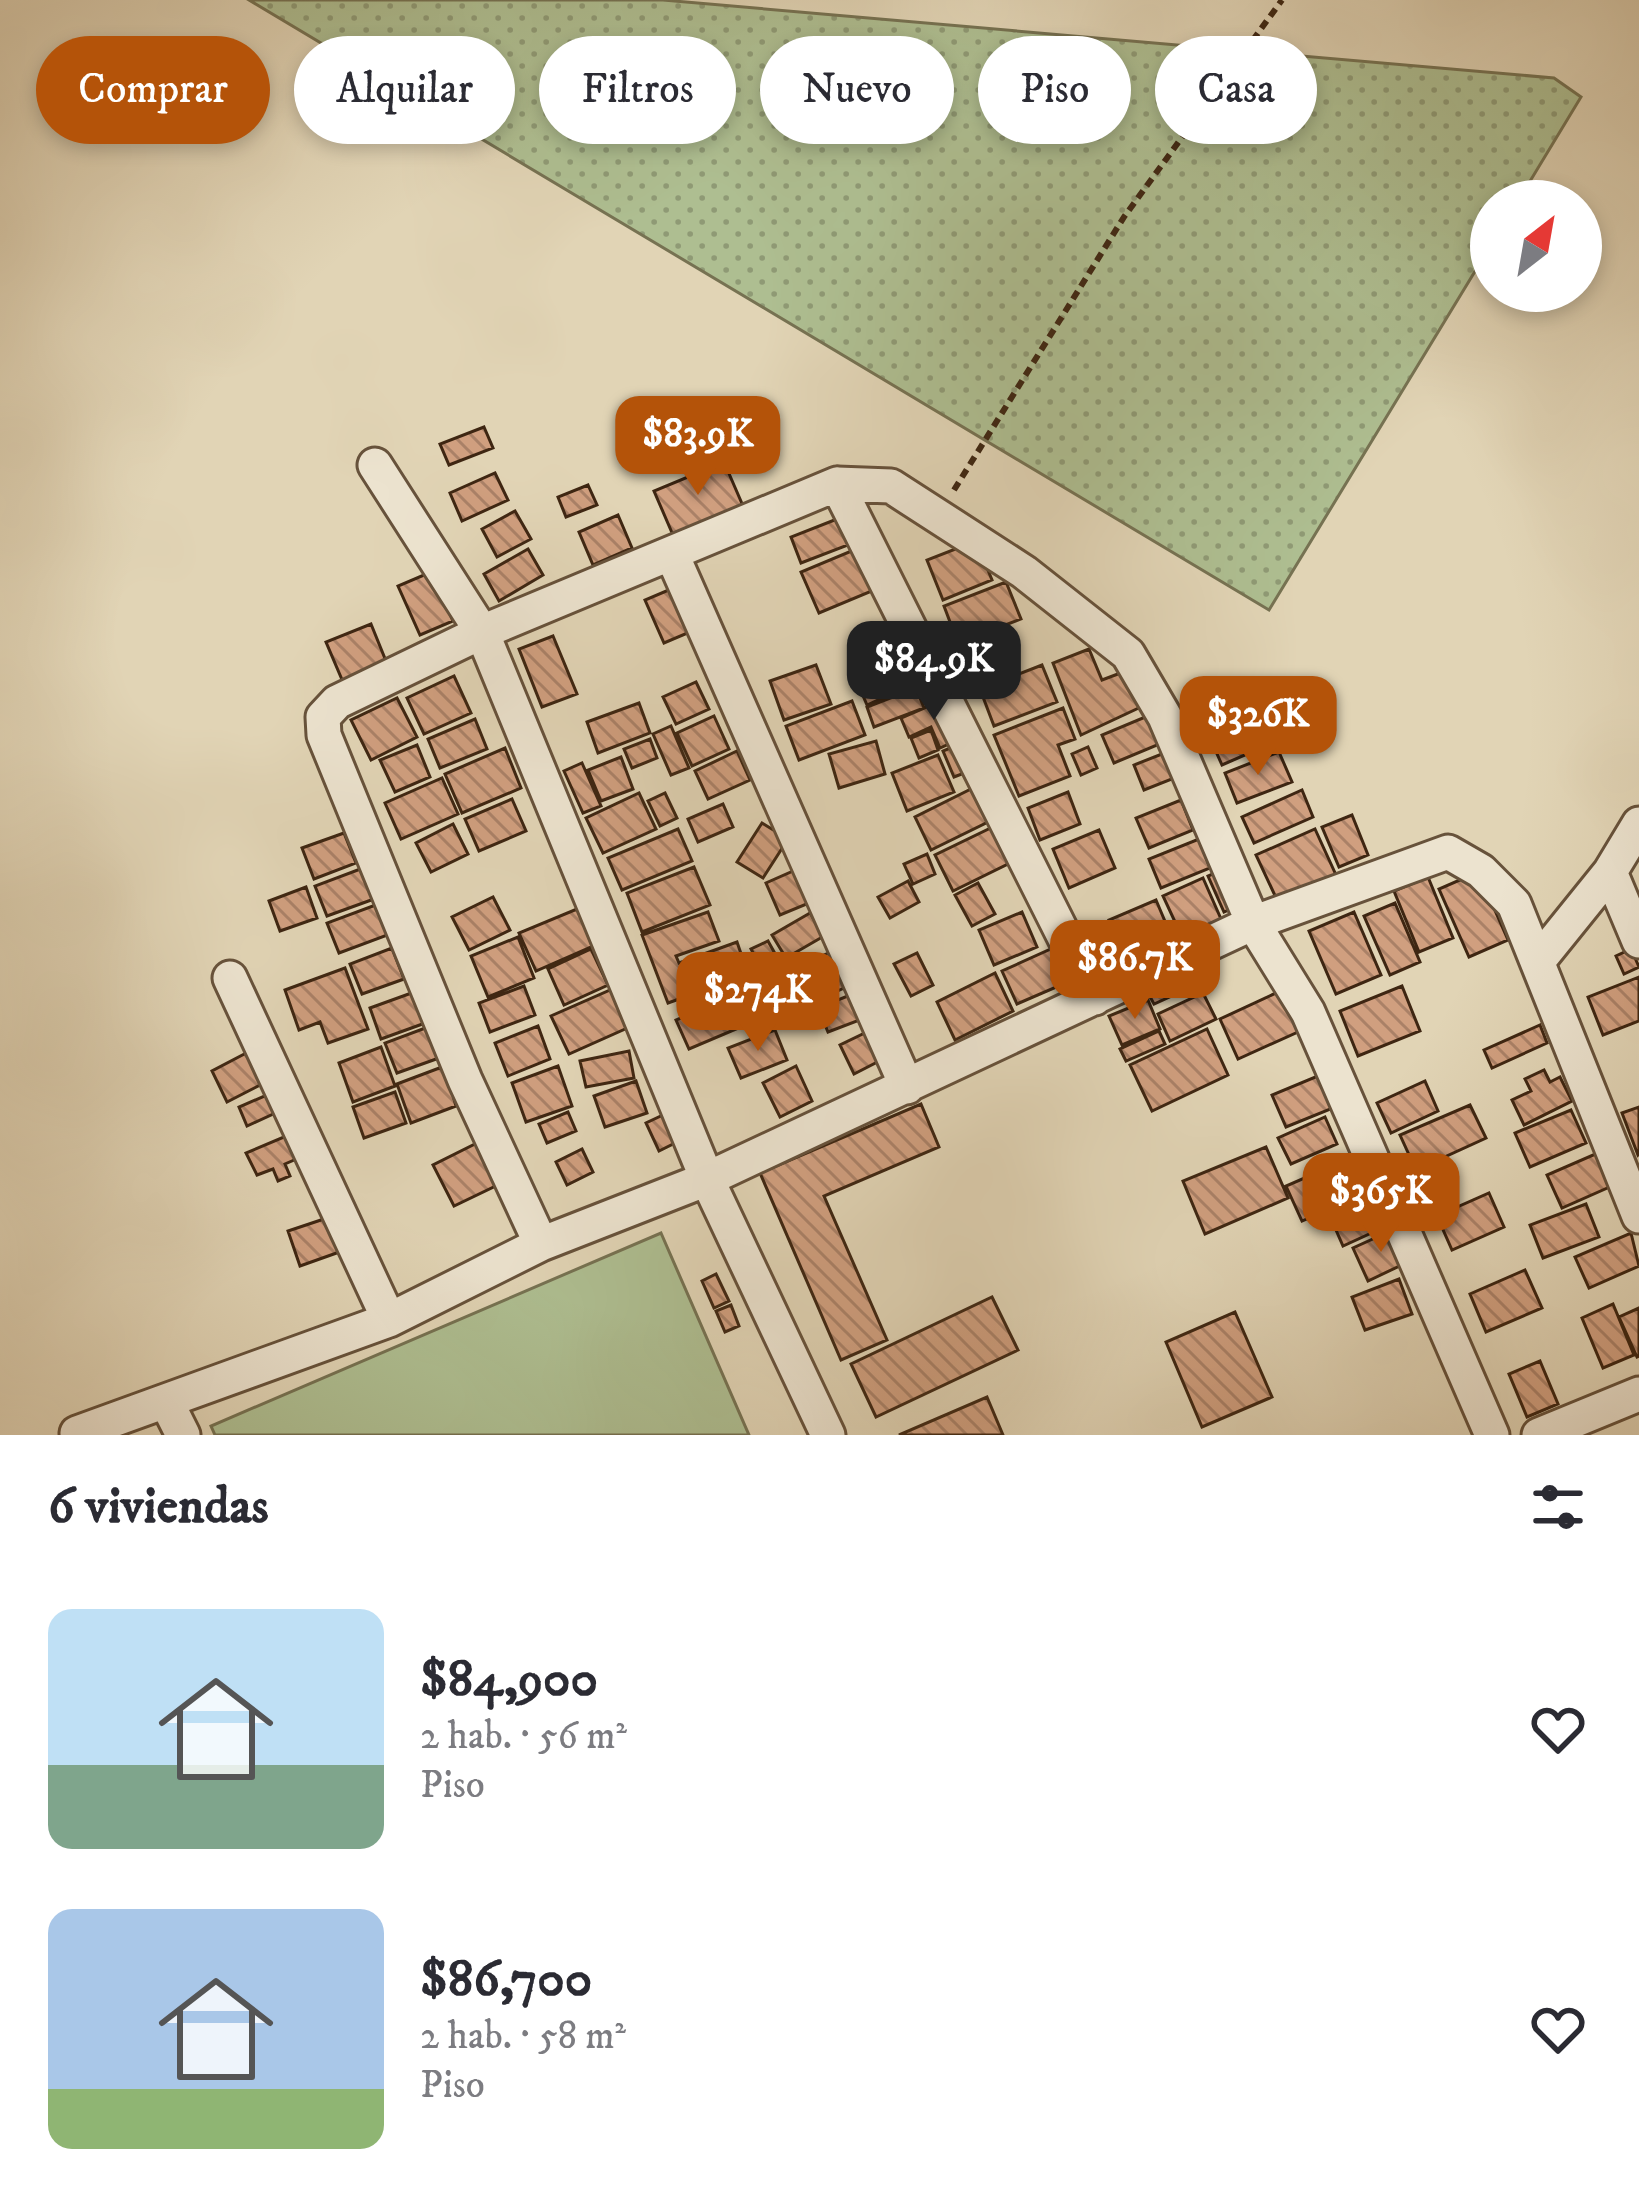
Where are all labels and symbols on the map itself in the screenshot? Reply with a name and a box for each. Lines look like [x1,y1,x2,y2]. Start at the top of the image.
north arrow [1470,180,1602,312]
pin: $83.9K [600,396,796,498]
pin: $84.9K [836,621,1032,723]
pin: $326K [1174,676,1342,778]
pin: $86.7K [1037,920,1233,1022]
pin: $274K [674,952,842,1054]
pin: $365K [1297,1153,1465,1255]

